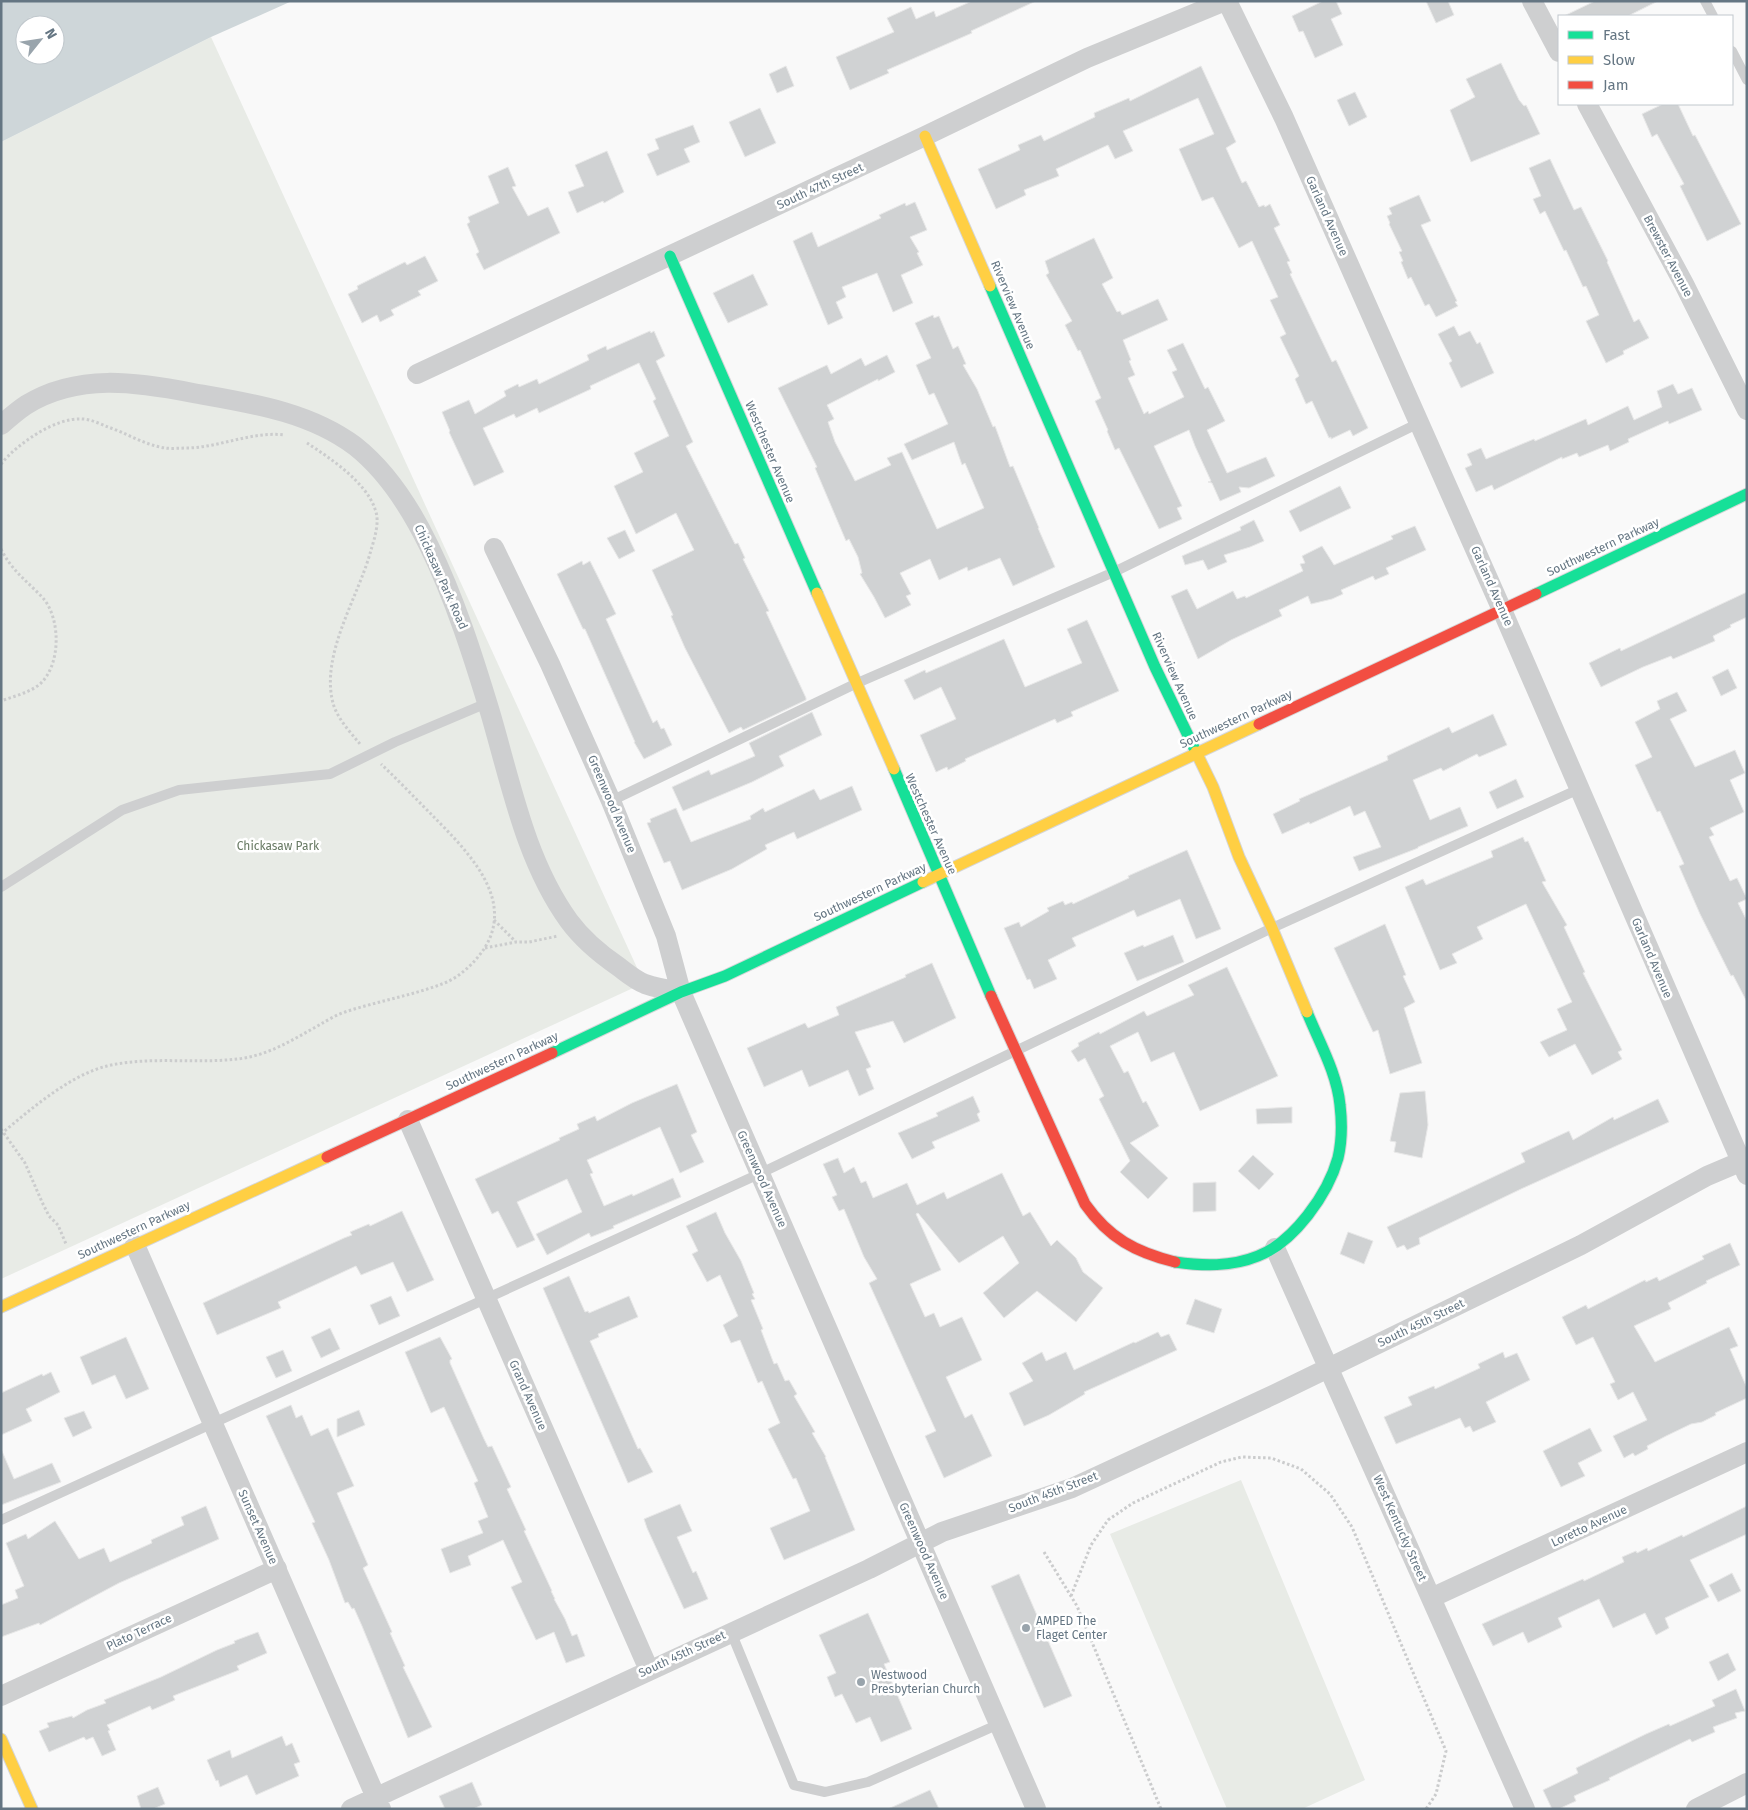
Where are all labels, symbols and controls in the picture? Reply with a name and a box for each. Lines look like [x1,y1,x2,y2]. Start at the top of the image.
north arrow [15,15,65,65]
legend [1558,15,1733,105]
text: N [41,25,61,42]
text: Fast [1603,26,1630,44]
text: Slow [1603,51,1635,69]
text: Jam [1603,76,1629,94]
street label: South 47th Street [775,160,866,212]
street label: Garland Avenue [1303,174,1351,258]
street label: Brewster Avenue [1641,213,1695,299]
street label: Riverview Avenue [988,258,1038,352]
street label: Westchester Avenue [742,399,798,505]
street label: Southwestern Parkway [1545,515,1662,579]
street label: Chickasaw Park Road [412,522,470,632]
street label: Garland Avenue [1468,544,1516,628]
street label: Riverview Avenue [1149,630,1201,722]
street label: Southwestern Parkway [1178,687,1295,751]
street label: Greenwood Avenue [585,753,639,855]
street label: Westchester Avenue [902,771,960,877]
park label: Chickasaw Park [237,839,320,853]
street label: Southwestern Parkway [812,860,929,924]
street label: Garland Avenue [1629,916,1675,1000]
street label: Southwestern Parkway [444,1029,561,1093]
street label: Greenwood Avenue [734,1128,790,1230]
street label: Southwestern Parkway [76,1198,193,1262]
street label: South 45th Street [1376,1296,1467,1350]
street label: Grand Avenue [506,1358,550,1432]
street label: South 45th Street [1006,1468,1100,1515]
street label: West Kentucky Street [1370,1473,1430,1584]
street label: Sunset Avenue [235,1488,281,1566]
street label: Greenwood Avenue [896,1500,952,1602]
street label: Loretto Avenue [1549,1502,1629,1550]
street label: Plato Terrace [104,1611,174,1653]
place label: AMPED The Flaget Center [1036,1614,1107,1642]
marker: AMPED The Flaget Center [1020,1622,1032,1634]
street label: South 45th Street [636,1627,728,1680]
place label: Westwood Presbyterian Church [871,1668,980,1696]
marker: Westwood Presbyterian Church [855,1676,867,1688]

